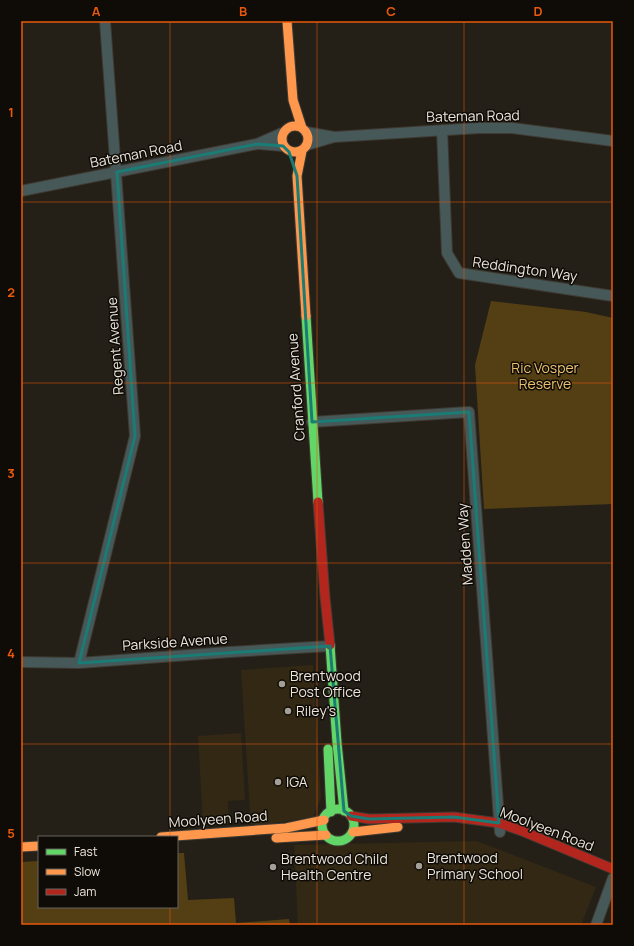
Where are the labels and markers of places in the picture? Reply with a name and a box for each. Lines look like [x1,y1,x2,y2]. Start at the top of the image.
place label: Brentwood Post Office [290,666,361,701]
marker: Brentwood Post Office [277,679,287,689]
place label: Riley's [296,701,336,720]
marker: Riley's [283,706,293,716]
place label: IGA [286,772,308,791]
marker: IGA [273,777,283,787]
place label: Brentwood Primary School [427,848,523,883]
place label: Brentwood Child Health Centre [281,849,388,884]
marker: Brentwood Primary School [414,861,424,871]
marker: Brentwood Child Health Centre [268,862,278,872]

